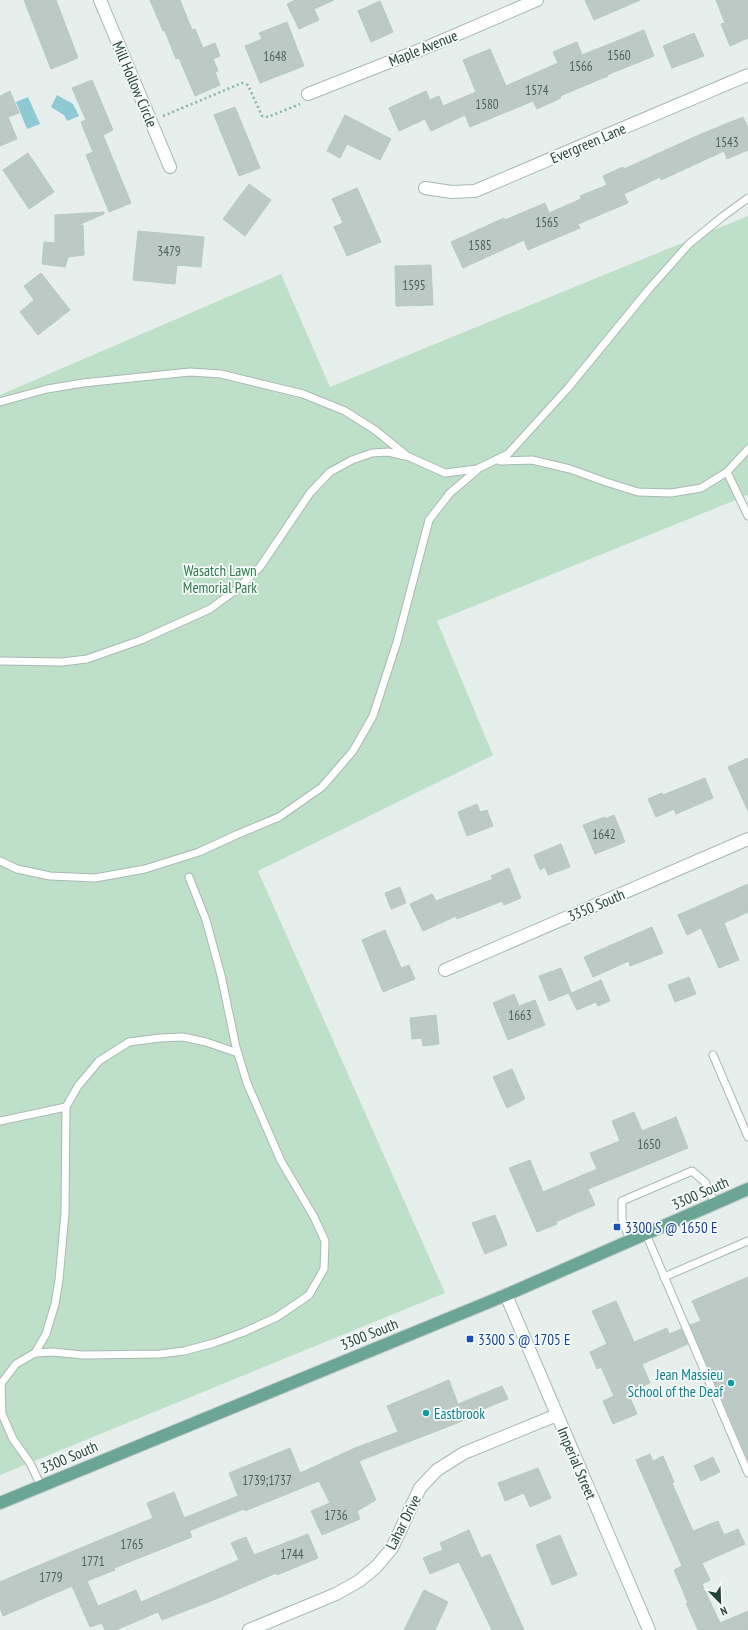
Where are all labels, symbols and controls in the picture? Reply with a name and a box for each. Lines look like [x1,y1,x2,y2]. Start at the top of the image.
street label: Maple Avenue [386,26,460,70]
street label: Mill Hollow Circle [108,38,162,130]
house number: 1560 [607,47,631,64]
house number: 1648 [263,48,287,65]
house number: 1566 [569,58,593,75]
house number: 1574 [525,82,549,99]
house number: 1580 [475,96,499,113]
street label: Evergreen Lane [547,119,629,167]
house number: 1543 [715,134,739,151]
house number: 1565 [535,214,559,231]
house number: 1585 [468,237,492,254]
house number: 3479 [157,243,181,260]
house number: 1595 [402,277,426,294]
park label: Wasatch Lawn Memorial Park [183,561,257,597]
house number: 1642 [592,826,616,843]
street label: 3350 South [565,884,627,926]
house number: 1663 [508,1007,532,1024]
house number: 1650 [637,1136,661,1153]
street label: 3300 South [669,1172,731,1214]
place label: 3300 S @ 1650 E [625,1218,717,1237]
marker: 3300 S @ 1650 E [612,1222,622,1232]
street label: 3300 South [337,1314,401,1354]
place label: 3300 S @ 1705 E [478,1330,570,1349]
marker: 3300 S @ 1705 E [465,1334,475,1344]
place label: Jean Massieu School of the Deaf [628,1365,724,1401]
marker: Jean Massieu School of the Deaf [726,1378,736,1388]
place label: Eastbrook [434,1404,485,1423]
marker: Eastbrook [421,1408,431,1418]
street label: Imperial Street [553,1424,601,1502]
street label: 3300 South [38,1436,100,1478]
house number: 1739;1737 [242,1472,292,1489]
street label: Lahar Drive [381,1491,425,1553]
house number: 1736 [324,1507,348,1524]
house number: 1765 [120,1536,144,1553]
house number: 1744 [280,1546,304,1563]
house number: 1771 [81,1553,105,1570]
house number: 1779 [39,1569,63,1586]
north arrow [700,1582,740,1622]
text: N [718,1604,729,1619]

